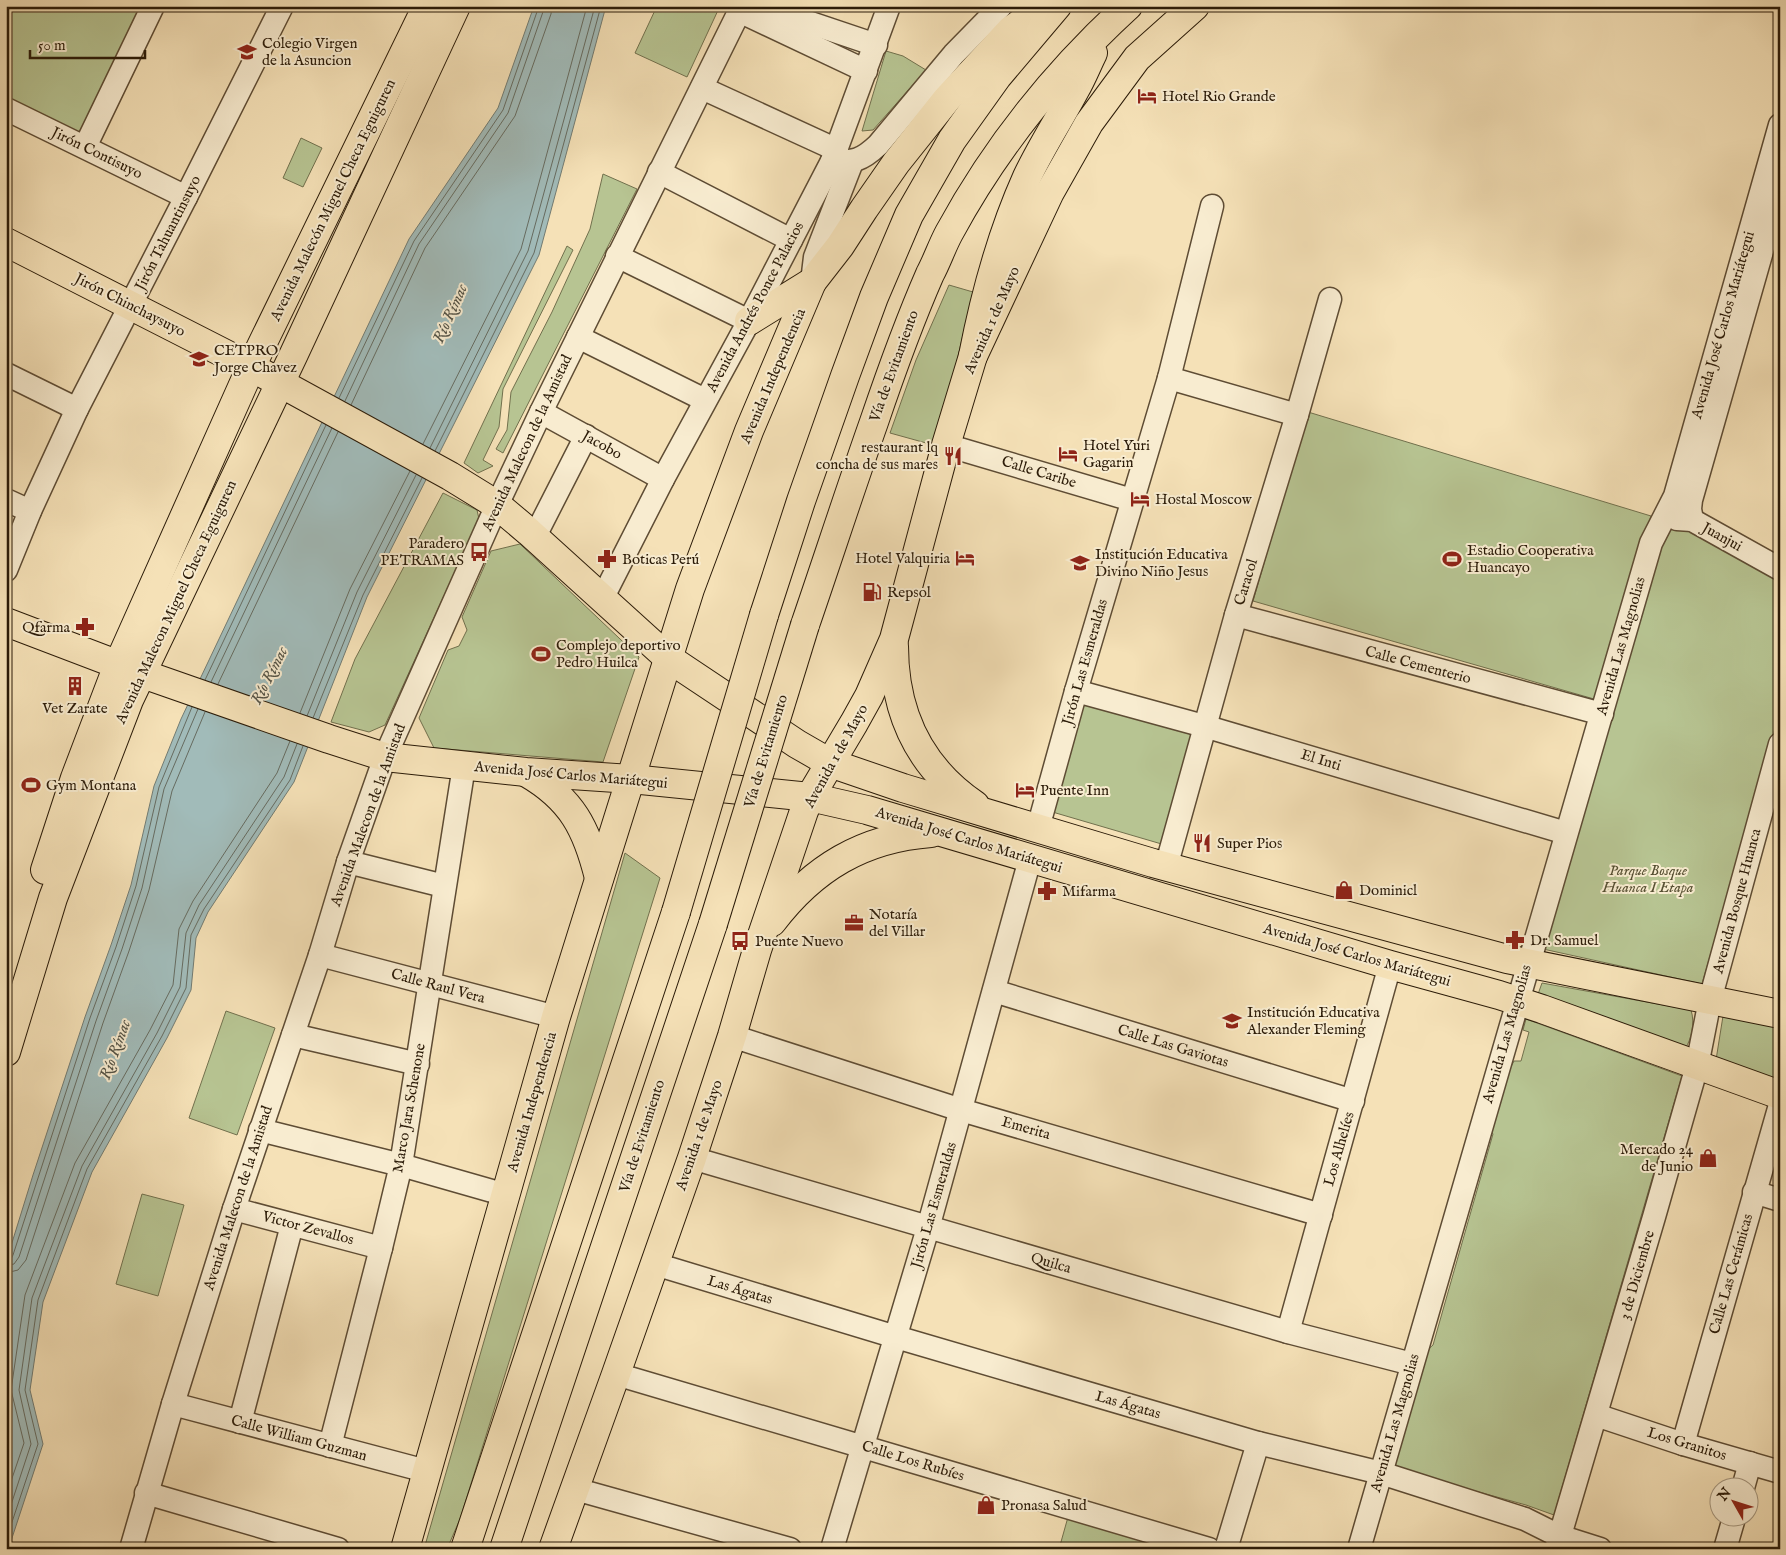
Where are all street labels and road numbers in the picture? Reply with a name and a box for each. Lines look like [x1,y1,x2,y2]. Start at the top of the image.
street label: Avenida Malecón Miguel Checa Eguiguren [266,76,400,325]
street label: Jirón Contisuyo [47,122,146,183]
street label: Jirón Tahuantinsuyo [130,172,205,295]
street label: Avenida Andrés Ponce Palacios [701,218,808,396]
street label: Avenida José Carlos Mariátegui [1687,229,1759,422]
street label: Avenida 1 de Mayo [959,263,1024,378]
street label: Jirón Chinchaysuyo [70,268,189,341]
street label: Avenida Independencia [736,305,810,447]
street label: Vía de Evitamiento [865,308,923,425]
street label: Avenida Malecon de la Amistad [477,351,577,535]
street label: Jacobo [577,425,625,464]
street label: Calle Caribe [999,452,1079,492]
street label: Avenida Malecon Miguel Checa Eguiguren [111,477,241,728]
street label: Juanjui [1697,517,1746,556]
street label: Caracol [1230,556,1262,608]
street label: Avenida Las Magnolias [1592,575,1650,718]
street label: Jirón Las Esmeraldas [1057,597,1112,729]
street label: Calle Cementerio [1363,642,1473,688]
street label: Vía de Evitamiento [739,692,792,811]
street label: Avenida 1 de Mayo [799,701,872,812]
street label: Avenida Malecon de la Amistad [326,720,410,910]
street label: El Inti [1298,745,1344,775]
street label: Avenida José Carlos Mariátegui [472,757,669,793]
street label: Avenida José Carlos Mariátegui [872,802,1065,877]
street label: Avenida Bosque Huanca [1708,826,1766,977]
street label: Avenida José Carlos Mariátegui [1260,919,1453,991]
street label: Avenida Las Magnolias [1478,963,1536,1106]
street label: Calle Raul Vera [389,964,488,1008]
street label: Calle Las Gaviotas [1115,1020,1231,1072]
street label: Avenida Independencia [503,1029,561,1175]
street label: Marco Jara Schenone [388,1042,430,1174]
street label: Vía de Evitamiento [615,1077,669,1196]
street label: Avenida 1 de Mayo [671,1077,727,1194]
street label: Avenida Malecon de la Amistad [199,1102,277,1294]
street label: Los Alhelíes [1319,1110,1359,1188]
street label: Emerita [999,1112,1053,1144]
street label: Jirón Las Esmeraldas [906,1140,961,1272]
street label: Victor Zevallos [259,1206,356,1249]
street label: Calle Las Cerámicas [1705,1212,1757,1336]
street label: 3 de Diciembre [1615,1228,1659,1322]
street label: Quilca [1029,1248,1074,1278]
street label: Las Ágatas [705,1271,775,1309]
street label: Avenida Las Magnolias [1366,1352,1424,1495]
street label: Las Ágatas [1093,1387,1163,1423]
street label: Calle William Guzman [229,1411,369,1465]
street label: Los Granitos [1645,1423,1729,1465]
street label: Calle Los Rubíes [859,1436,967,1486]

